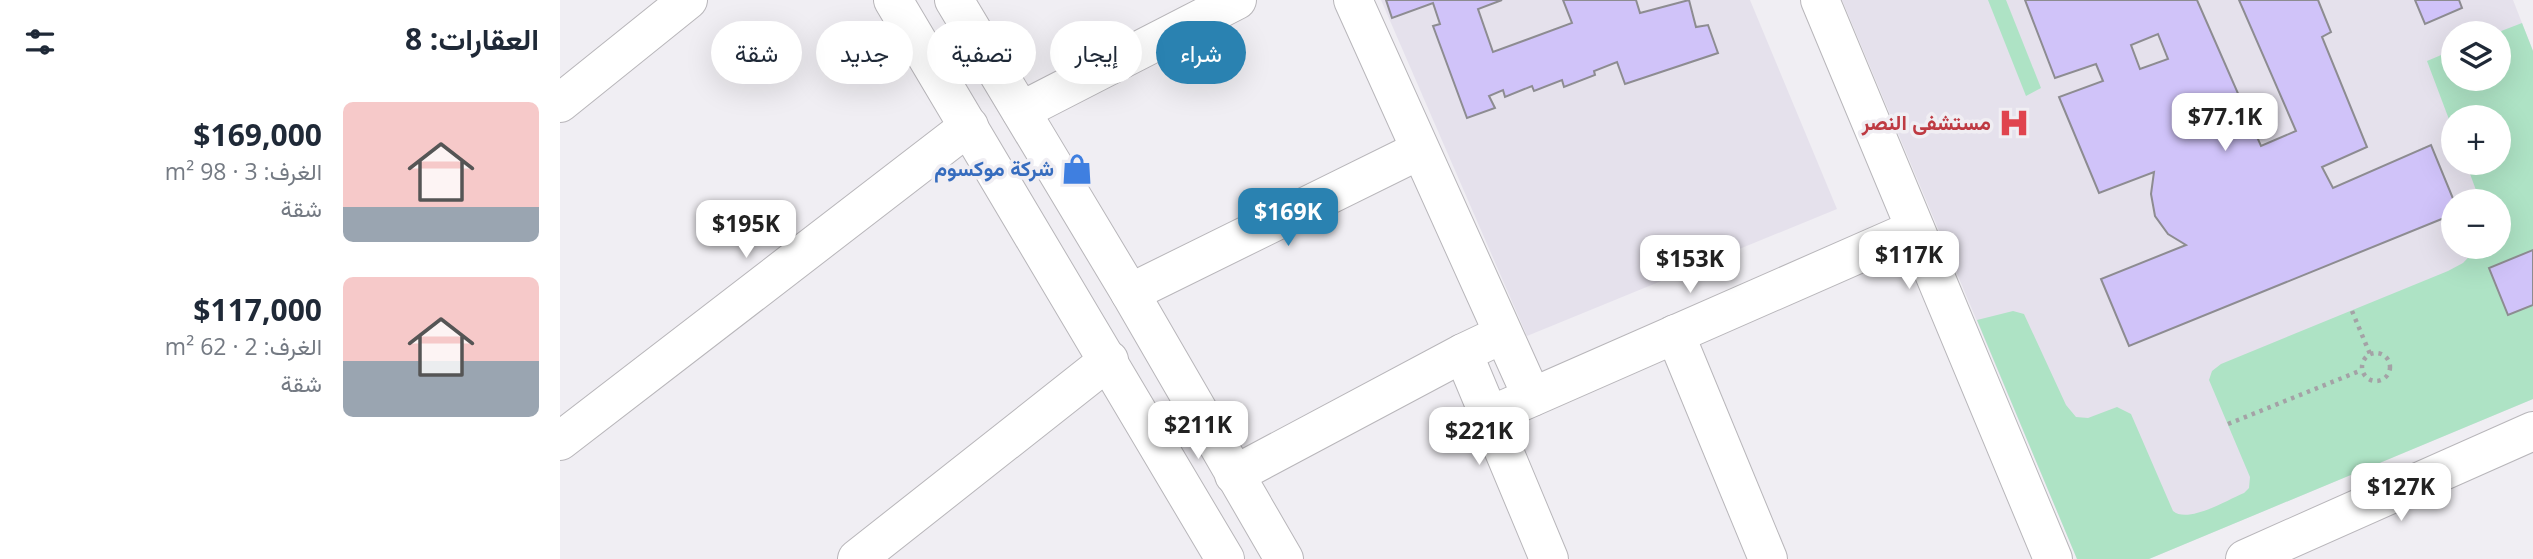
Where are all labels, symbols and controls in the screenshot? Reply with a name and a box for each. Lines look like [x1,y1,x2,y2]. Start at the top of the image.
text: العقارات: 8 [405,18,539,59]
chip: شقة [711,21,802,84]
chip: جديد [816,21,913,84]
chip: تصفية [927,21,1036,84]
chip: إيجار [1050,21,1142,84]
chip: شراء [1156,21,1246,84]
map controls [2441,21,2511,259]
button: layers [2441,21,2511,91]
icon: filters [21,23,59,61]
pin: $77.1K [2168,94,2282,153]
text: $77.1K [2188,100,2262,132]
button: + [2441,105,2511,175]
hospital icon: مستشفى النصر [1997,106,2031,140]
place label: مستشفى النصر [1861,108,1991,136]
text: $169,000 [193,114,322,155]
icon: home [399,130,483,214]
shop icon: شركة موكسوم [1060,152,1094,186]
place label: شركة موكسوم [934,154,1054,183]
text: الغرف: 3 · 98 m² [165,155,322,187]
pin: $169K [1239,188,1337,248]
button: − [2441,189,2511,259]
text: شقة [280,192,322,224]
text: $169K [1254,195,1322,227]
pin: $195K [697,201,795,260]
text: $195K [712,207,780,239]
pin: $117K [1860,232,1958,291]
pin: $153K [1641,236,1739,295]
text: $117K [1875,238,1943,270]
text: $153K [1656,242,1724,274]
text: $117,000 [193,289,322,330]
icon: home [399,305,483,389]
text: الغرف: 2 · 62 m² [165,330,322,362]
text: شقة [280,367,322,399]
pin: $211K [1149,402,1247,461]
pin: $221K [1430,407,1528,467]
text: $211K [1164,408,1232,440]
text: $221K [1445,414,1513,446]
pin: $127K [2352,463,2450,523]
text: $127K [2367,470,2435,502]

